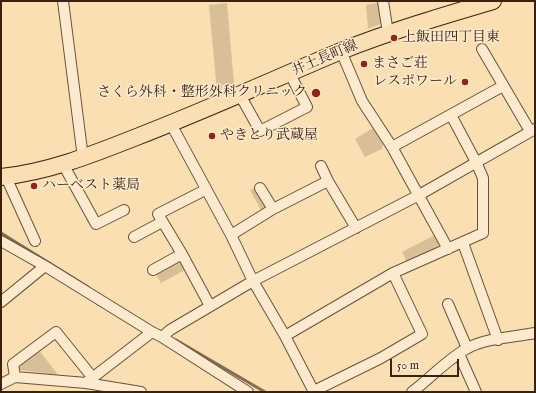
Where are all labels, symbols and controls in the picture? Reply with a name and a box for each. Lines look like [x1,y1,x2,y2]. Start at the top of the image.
place label: 上飯田四丁目東 [402,30,500,46]
marker: 上飯田四丁目東 [389,33,399,43]
street label: 井土長町線 [290,38,360,80]
place label: まさご荘 [372,56,428,72]
marker: まさご荘 [359,59,369,69]
place label: レスポワール [373,74,457,90]
marker: レスポワール [460,77,470,87]
place label: さくら外科・整形外科クリニック [97,85,307,101]
marker: さくら外科・整形外科クリニック [310,87,322,99]
place label: やきとり武蔵屋 [220,128,318,144]
marker: やきとり武蔵屋 [207,131,217,141]
place label: ハーベスト薬局 [42,178,140,194]
marker: ハーベスト薬局 [29,181,39,191]
scale bar [392,351,461,377]
text: 50 m [397,358,419,373]

